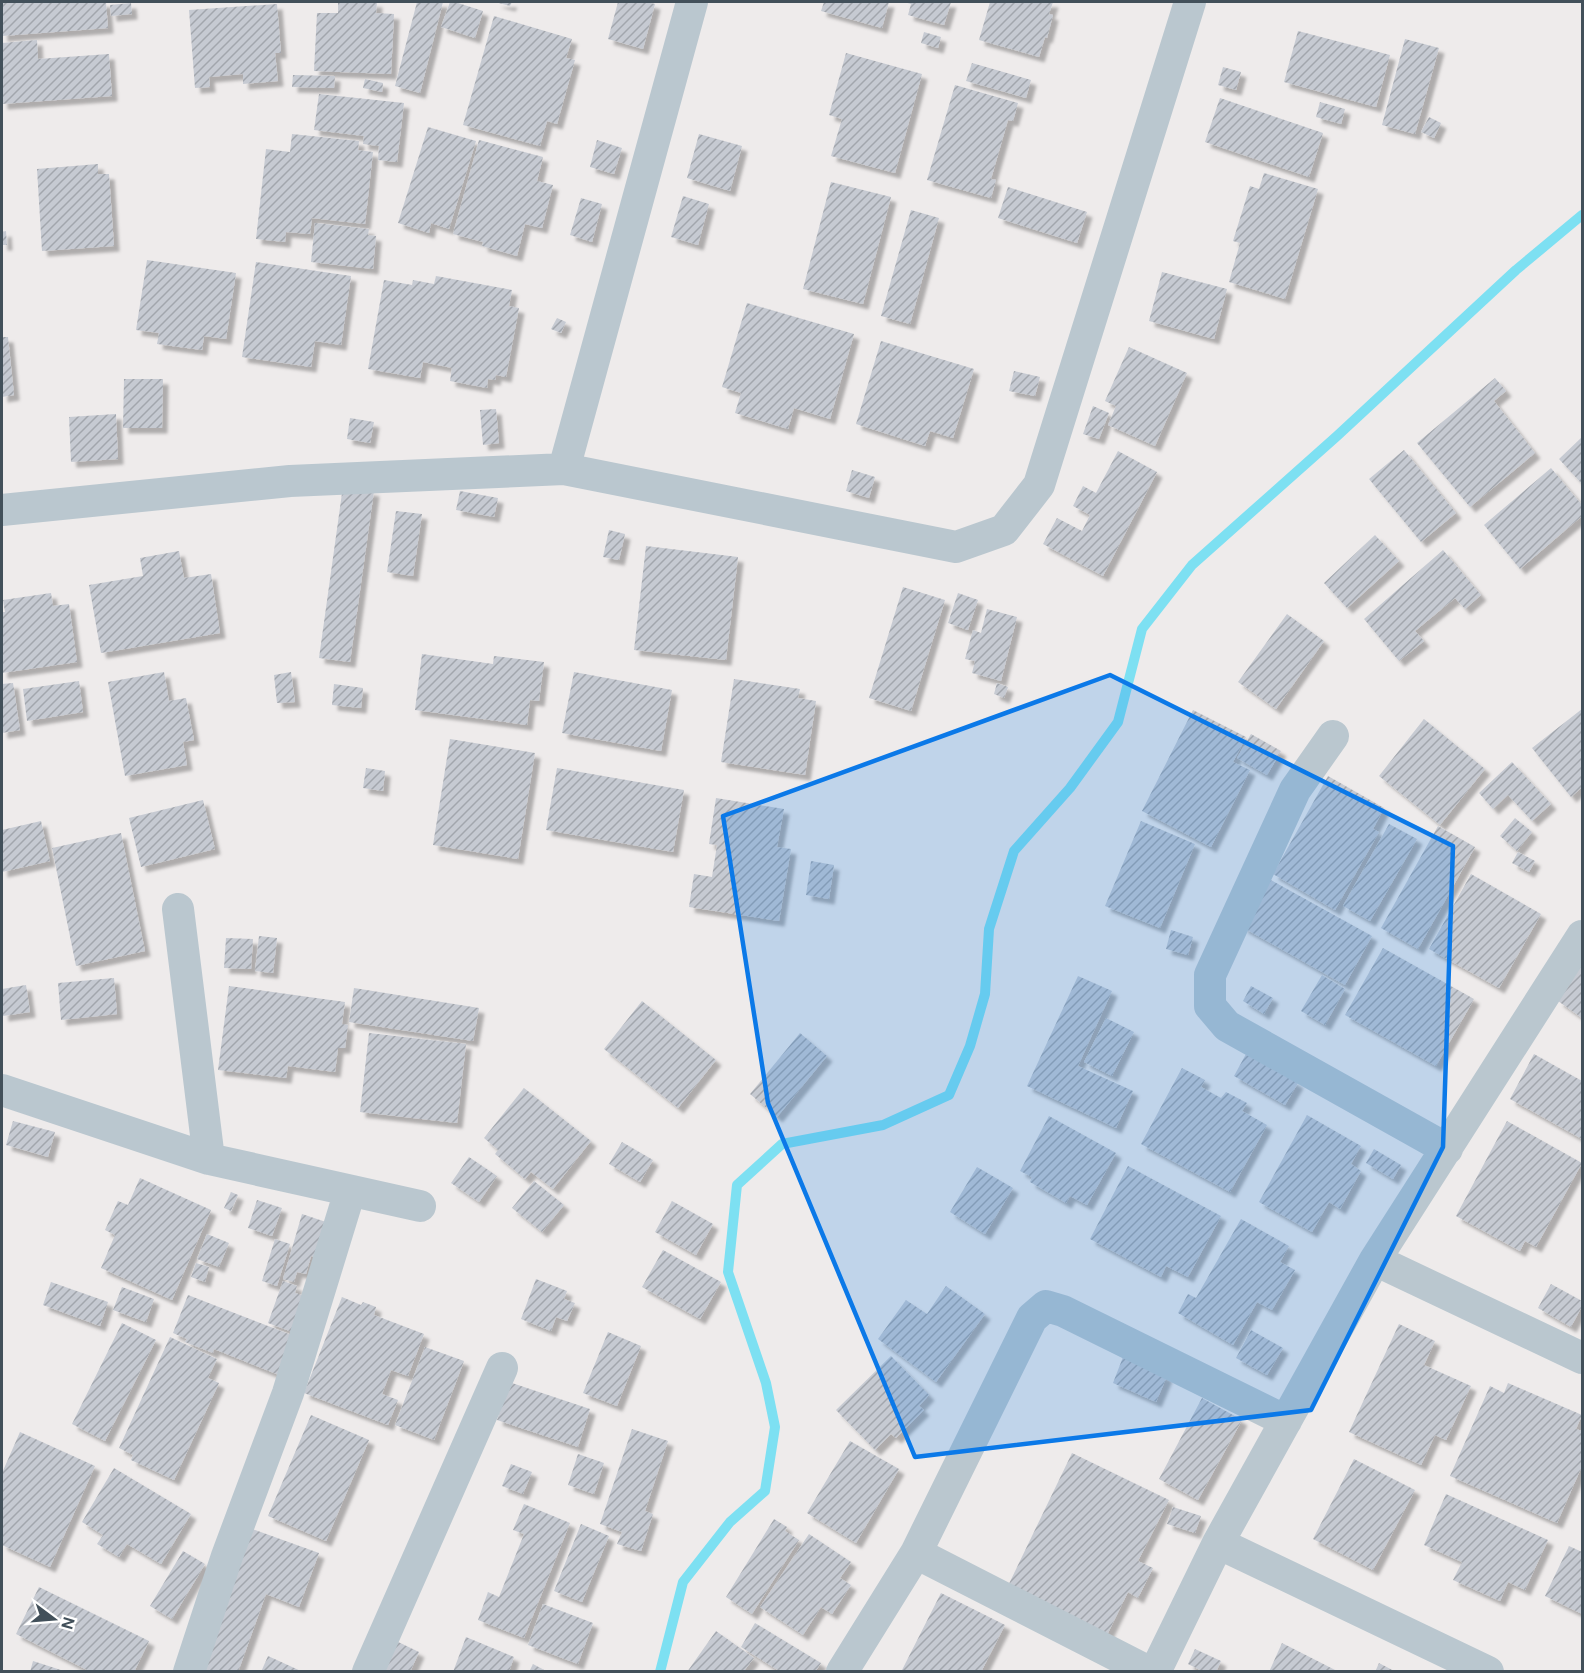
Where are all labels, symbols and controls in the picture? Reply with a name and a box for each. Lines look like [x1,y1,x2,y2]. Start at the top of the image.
north arrow [24,1589,84,1649]
text: N [56,1614,80,1632]

